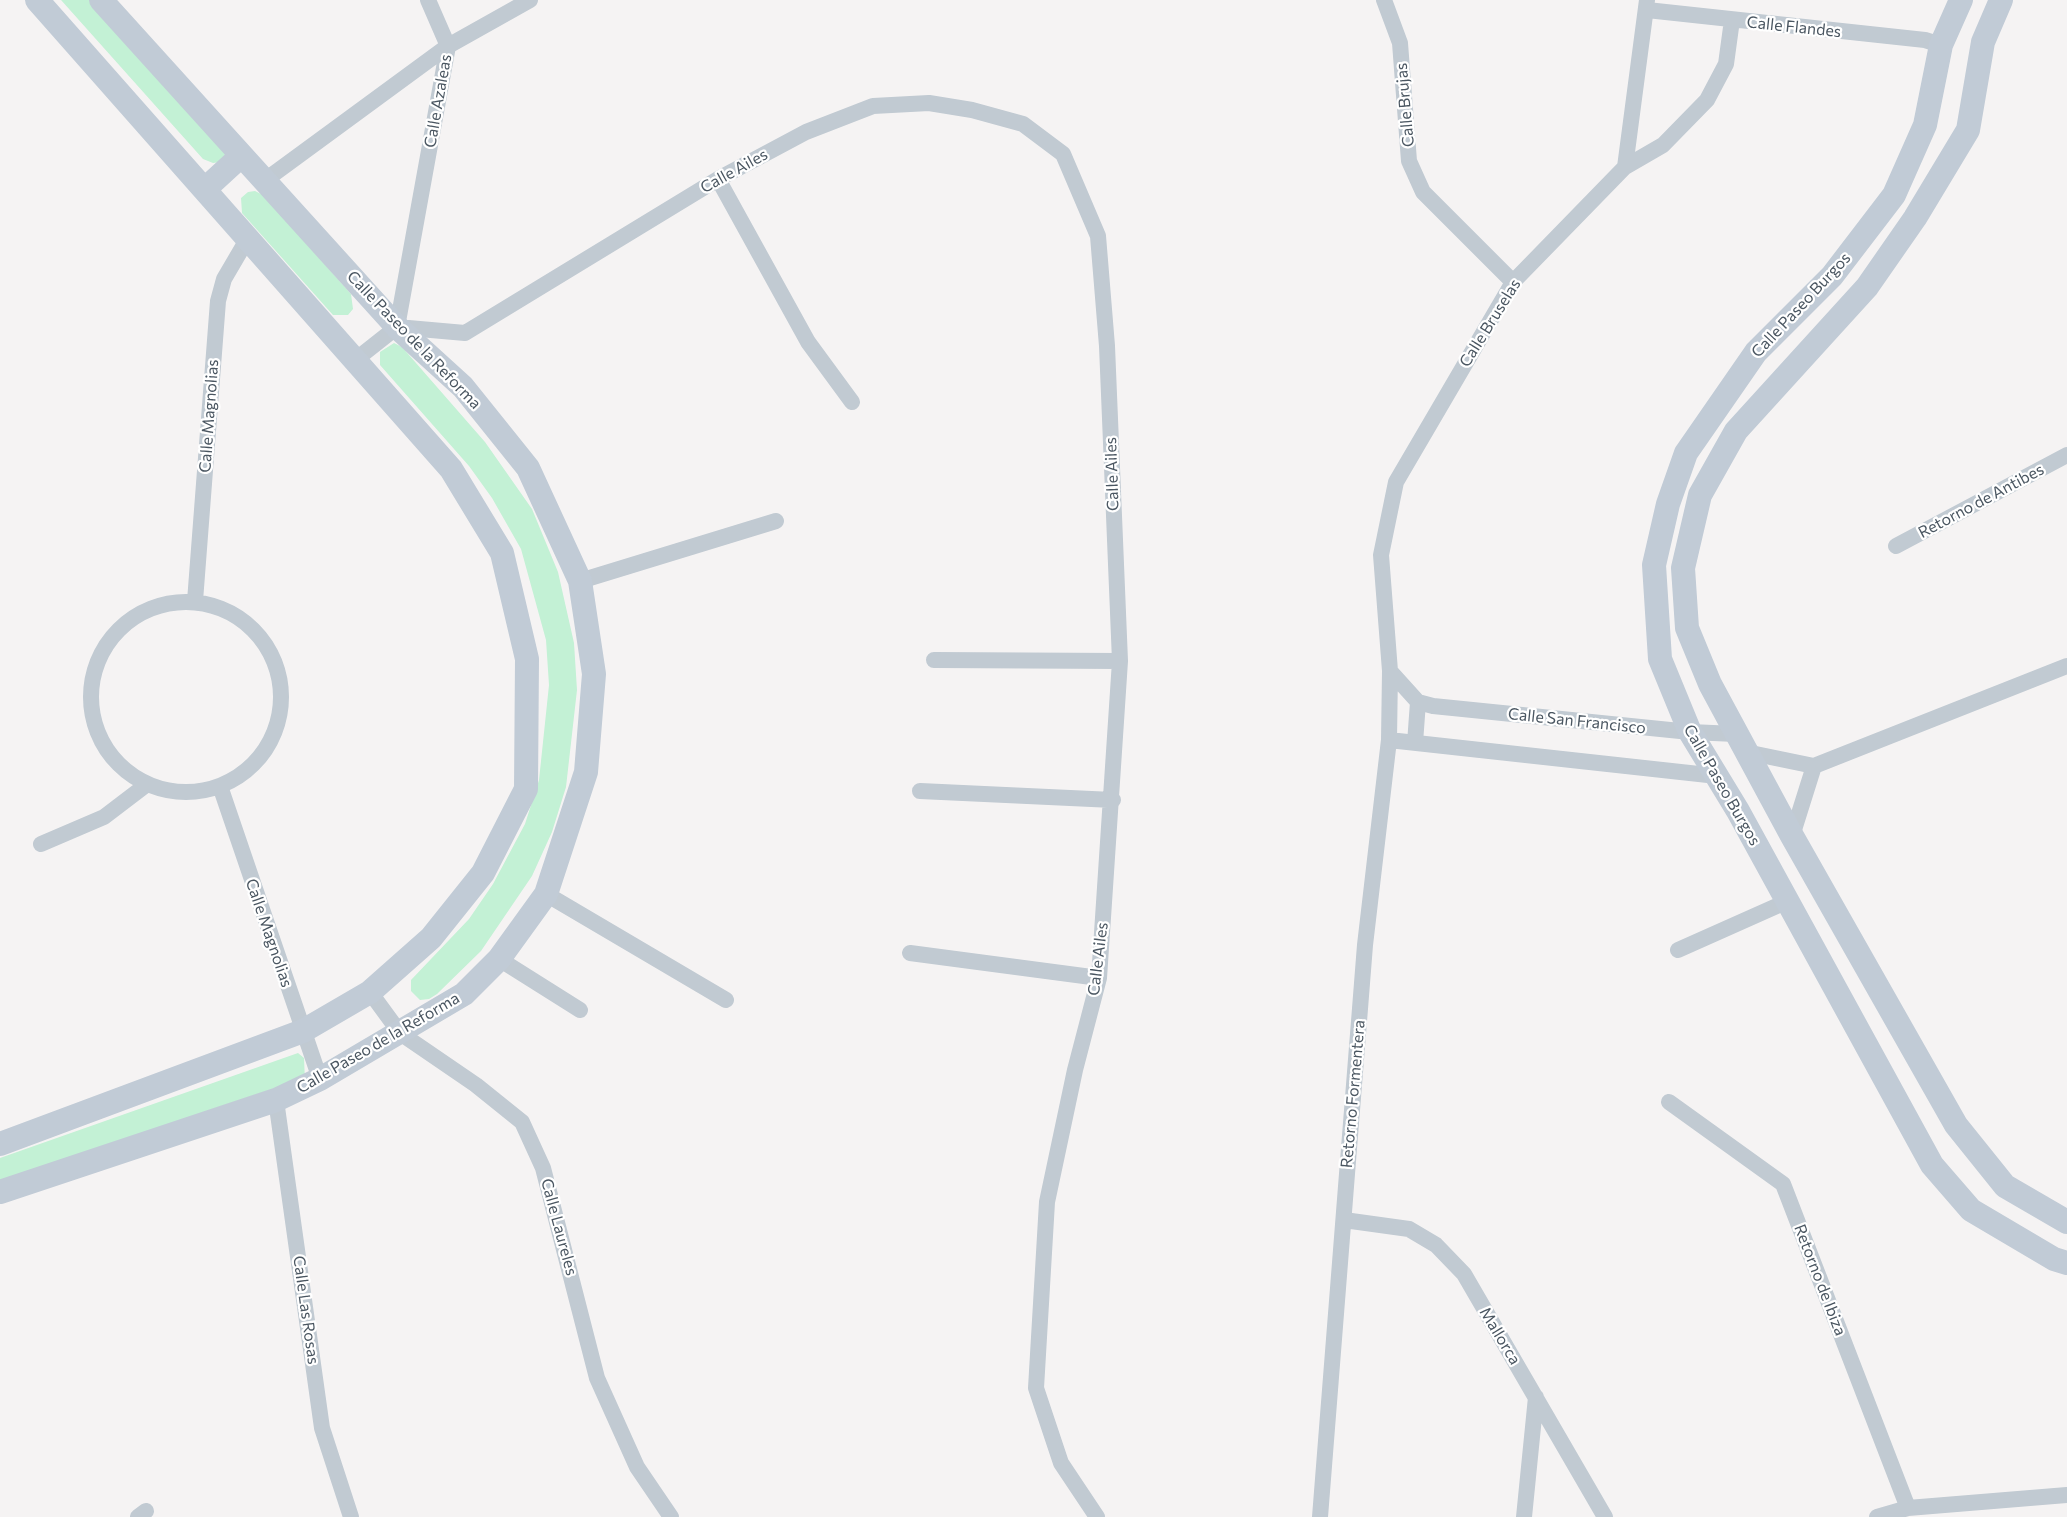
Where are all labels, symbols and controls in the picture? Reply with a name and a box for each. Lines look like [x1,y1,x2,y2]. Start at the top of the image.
street label: Calle Flandes [1746,13,1842,41]
street label: Calle Azaleas [420,53,456,149]
street label: Calle Brujas [1392,62,1418,148]
street label: Calle Ailes [697,145,771,197]
street label: Calle Paseo Burgos [1747,249,1855,361]
street label: Calle Paseo de la Reforma [343,267,485,413]
street label: Calle Bruselas [1455,275,1525,371]
street label: Calle Magnolias [195,359,223,473]
street label: Calle Ailes [1101,437,1123,511]
street label: Retorno de Antibes [1915,460,2047,542]
street label: Calle San Francisco [1507,704,1647,738]
street label: Calle Paseo Burgos [1680,721,1764,849]
street label: Calle Magnolias [241,876,297,990]
street label: Calle Ailes [1084,921,1112,997]
street label: Calle Paseo de la Reforma [293,989,463,1097]
street label: Retorno Formentera [1337,1019,1369,1169]
street label: Calle Laureles [537,1176,581,1278]
street label: Retorno de Ibiza [1790,1222,1850,1338]
street label: Calle Las Rosas [289,1255,323,1365]
street label: Mallorca [1475,1304,1525,1368]

